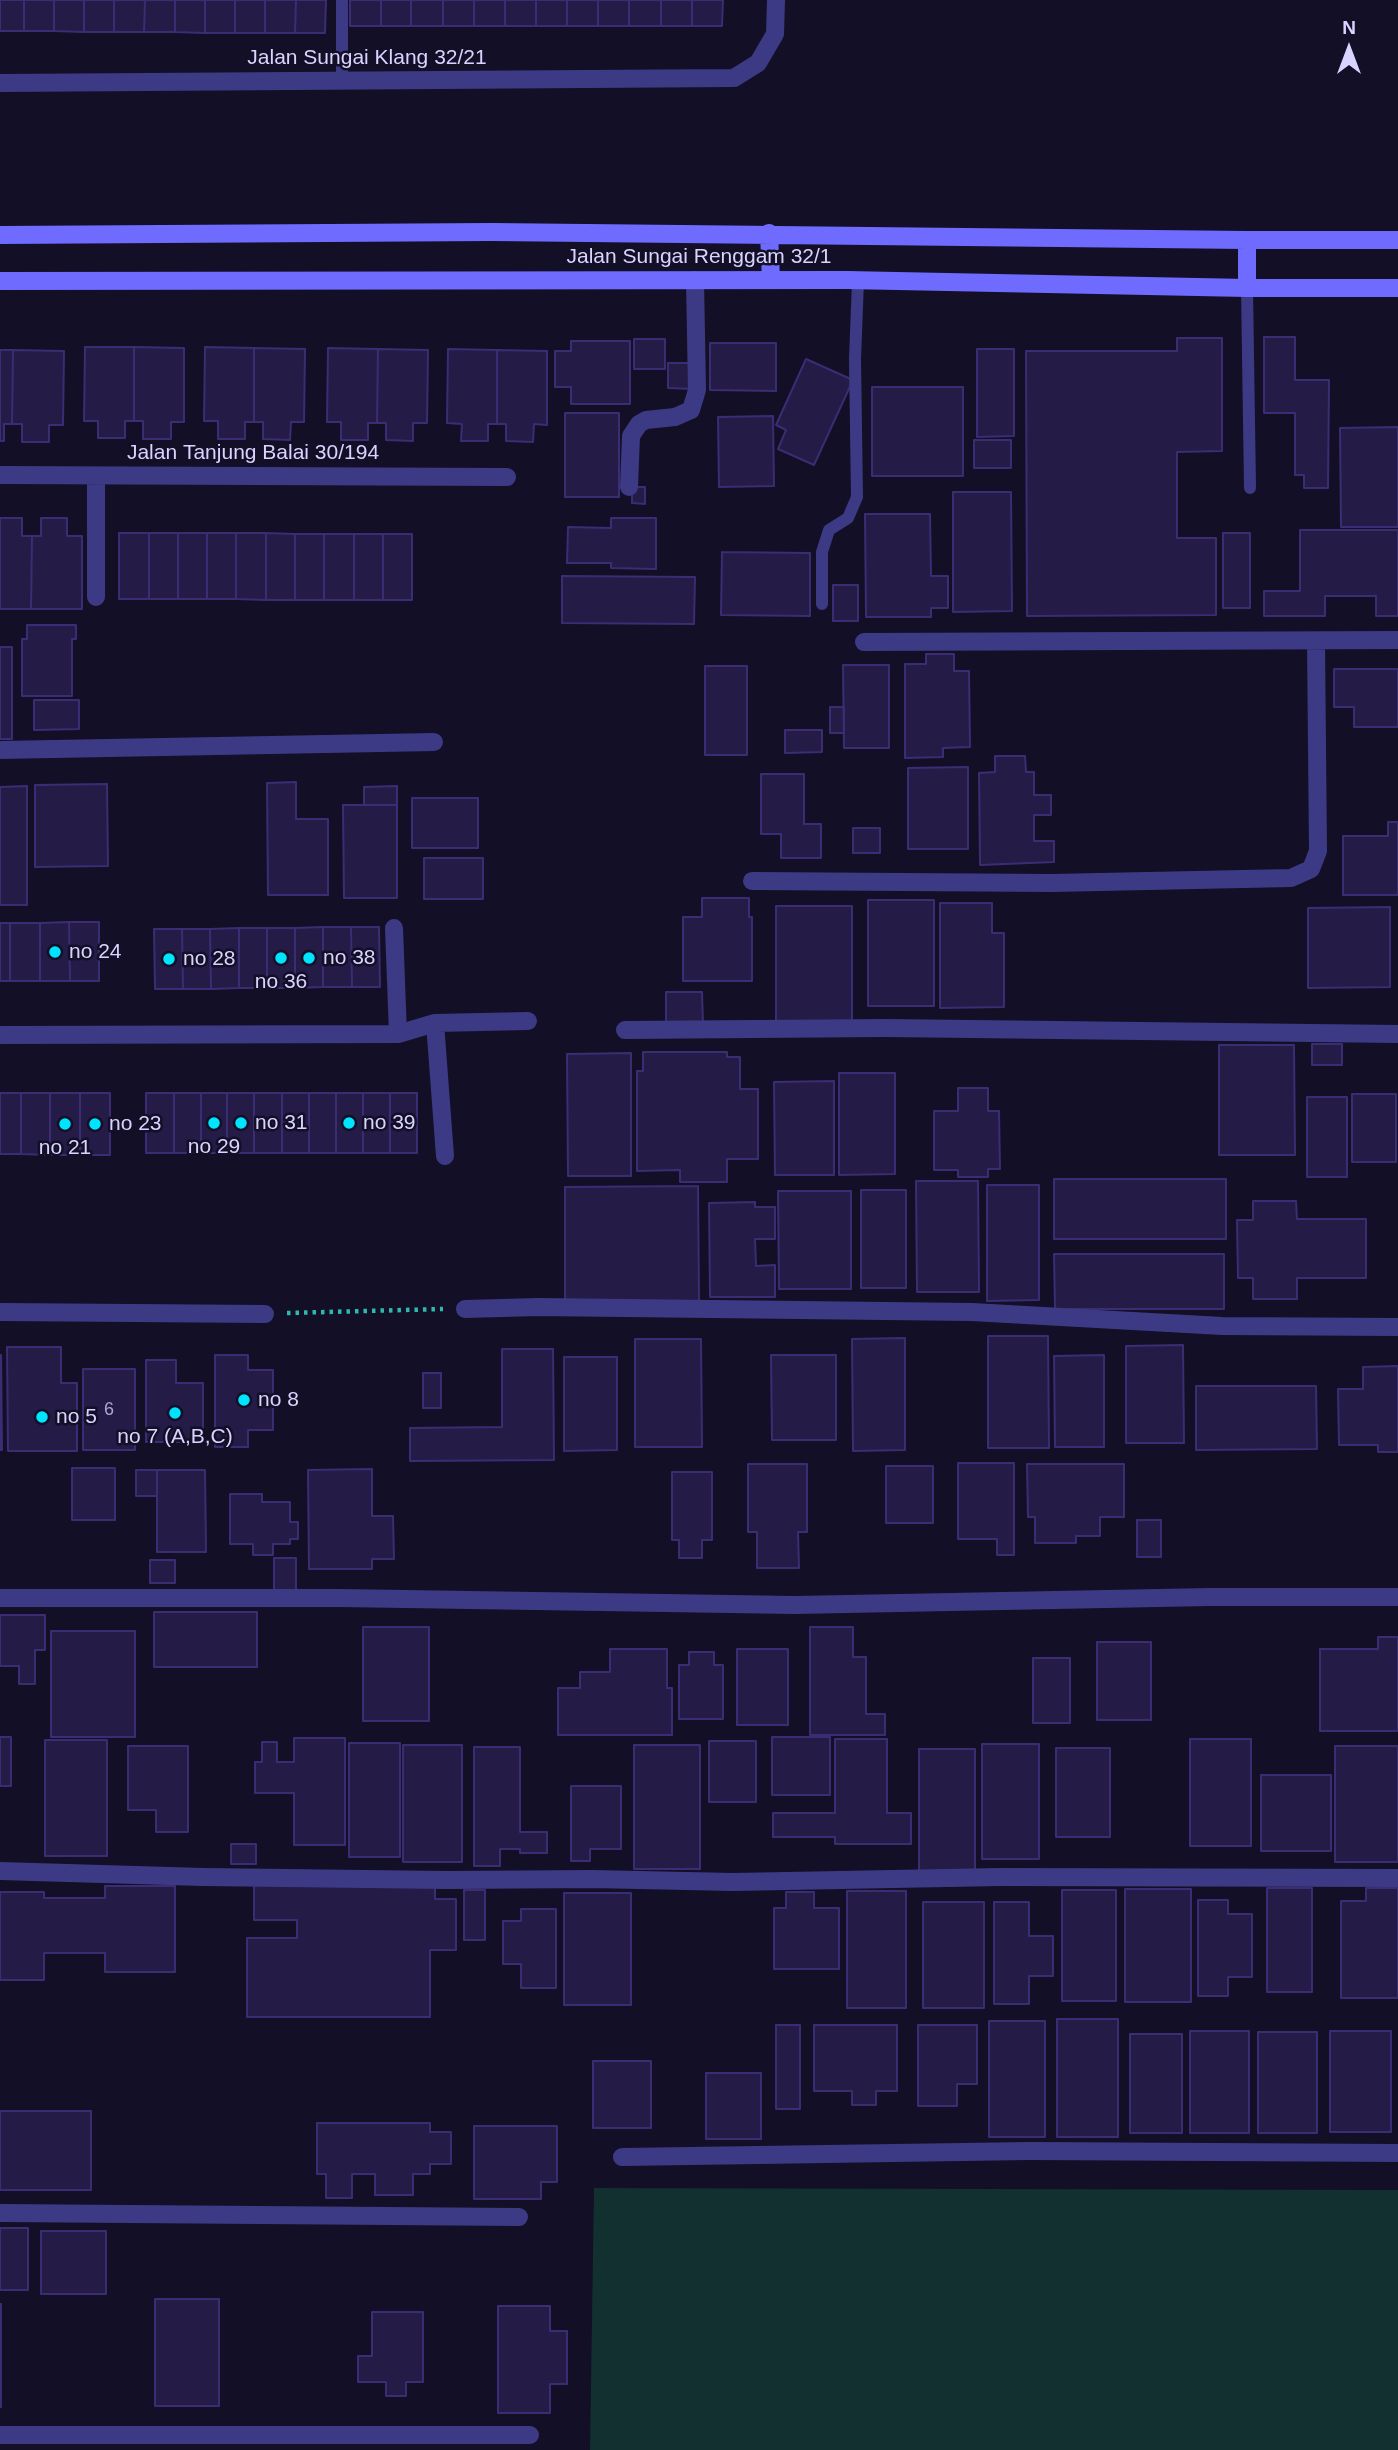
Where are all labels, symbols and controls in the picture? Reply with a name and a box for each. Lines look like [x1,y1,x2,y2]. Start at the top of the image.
north arrow [1314,14,1384,84]
text: N [1342,17,1356,38]
street label: Jalan Sungai Klang 32/21 [247,45,487,71]
street label: Jalan Sungai Renggam 32/1 [566,244,832,270]
street label: Jalan Tanjung Balai 30/194 [127,440,379,466]
place label: no 24 [69,939,122,965]
marker: no 24 [47,944,63,960]
place label: no 38 [323,945,376,971]
place label: no 28 [183,946,236,972]
marker: no 36 [273,950,289,966]
marker: no 38 [301,950,317,966]
marker: no 28 [161,951,177,967]
place label: no 36 [255,969,307,995]
place label: no 31 [255,1110,308,1136]
place label: no 39 [363,1110,416,1136]
place label: no 23 [109,1111,162,1137]
marker: no 29 [206,1115,222,1131]
marker: no 31 [233,1115,249,1131]
marker: no 39 [341,1115,357,1131]
marker: no 21 [57,1116,73,1132]
marker: no 23 [87,1116,103,1132]
place label: no 29 [188,1134,240,1160]
place label: no 21 [39,1135,91,1161]
place label: no 8 [258,1387,299,1413]
marker: no 8 [236,1392,252,1408]
house number: 6 [104,1399,114,1421]
place label: no 5 [56,1404,97,1430]
marker: no 7 (A,B,C) [167,1405,183,1421]
marker: no 5 [34,1409,50,1425]
place label: no 7 (A,B,C) [117,1424,233,1450]

